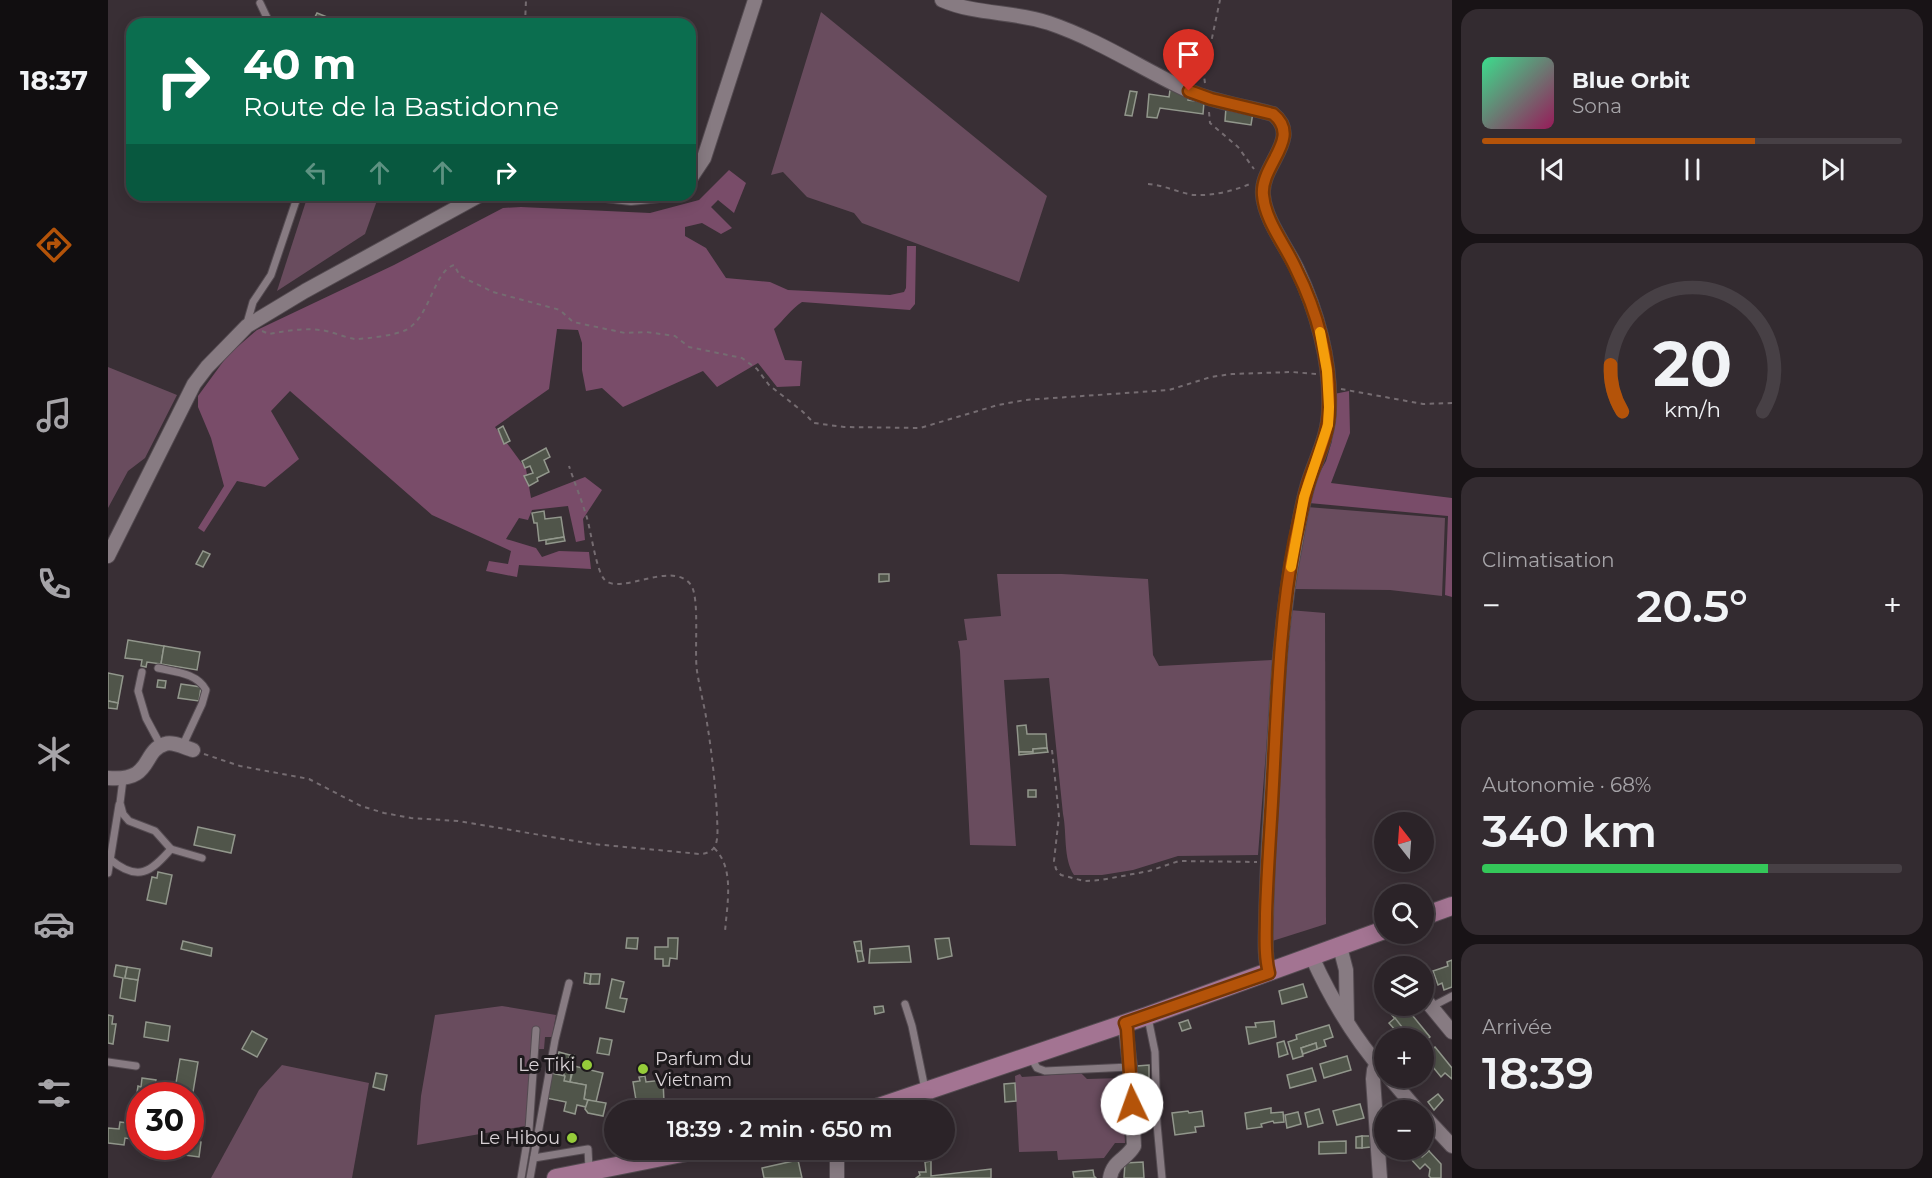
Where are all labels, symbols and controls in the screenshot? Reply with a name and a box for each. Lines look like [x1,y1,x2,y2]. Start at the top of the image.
pin [1163,29,1214,91]
text: 40 m [243,38,356,90]
icon: arrive [1172,38,1205,71]
icon: right [144,42,222,120]
text: 18:37 [20,64,88,97]
text: Blue Orbit [1572,67,1690,94]
text: Route de la Bastidonne [243,90,559,123]
text: Sona [1572,94,1622,118]
icon: previous [1536,153,1569,186]
icon: pause [1676,153,1709,186]
icon: next [1816,153,1849,186]
icon: left [300,156,333,189]
icon: ahead [363,156,396,189]
icon: ahead [426,156,459,189]
icon: right [489,156,522,189]
icon: directions [33,224,75,266]
text: 20 [1652,326,1732,402]
icon: music [33,394,75,436]
text: km/h [1663,397,1721,423]
text: Climatisation [1482,548,1615,572]
icon: phone [33,563,75,605]
text: 20.5° [1636,578,1748,633]
text: − [1482,585,1501,625]
text: + [1883,585,1902,625]
icon: climate [33,733,75,775]
text: Autonomie · 68% [1482,773,1651,797]
text: 340 km [1482,803,1657,858]
north arrow [1374,812,1434,872]
map controls [1374,812,1434,1160]
button: search [1374,884,1434,944]
icon: car [33,903,75,945]
button: layers [1374,956,1434,1016]
text: Arrivée [1482,1015,1552,1039]
button: + [1374,1028,1434,1088]
text: 18:39 [1482,1045,1594,1100]
place label: Parfum du Vietnam [655,1048,752,1091]
place label: Le Tiki [518,1054,575,1076]
marker: Le Tiki [580,1058,594,1072]
marker: Parfum du Vietnam [636,1062,650,1076]
icon: filters [33,1072,75,1114]
position arrow [1100,1072,1164,1136]
speed limit sign: 30 [126,1082,204,1160]
button: − [1374,1100,1434,1160]
text: 18:39 · 2 min · 650 m [667,1116,892,1143]
place label: Le Hibou [479,1127,560,1149]
marker: Le Hibou [565,1131,579,1145]

